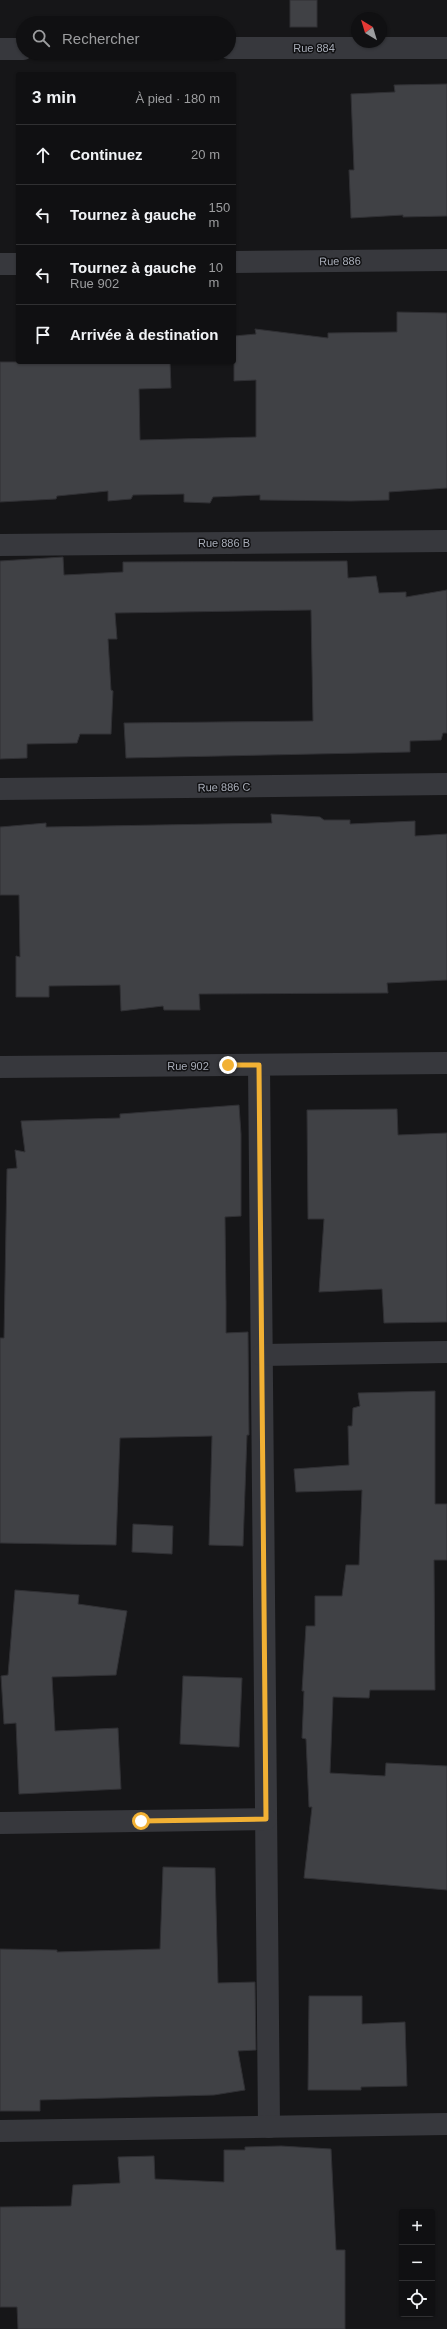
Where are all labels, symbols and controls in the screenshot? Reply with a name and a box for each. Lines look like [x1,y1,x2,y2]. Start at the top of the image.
north arrow [351,12,387,48]
search box [16,16,236,60]
icon: search [30,27,52,49]
text: Rechercher [62,30,140,47]
street label: Rue 884 [293,42,335,54]
text: 3 min [32,88,76,107]
text: À pied · 180 m [135,91,220,106]
icon: ahead [32,144,54,166]
text: Continuez [70,146,143,163]
text: 20 m [191,147,220,162]
text: 150 m [208,200,230,230]
icon: left [32,204,54,226]
text: Tournez à gauche [70,206,196,223]
street label: Rue 886 [319,255,361,267]
text: Tournez à gauche [70,259,196,276]
text: 10 m [208,260,223,290]
icon: left [32,264,54,286]
text: Rue 902 [70,276,119,291]
icon: arrive [32,324,54,346]
text: Arrivée à destination [70,326,218,343]
street label: Rue 886 B [198,537,250,549]
street label: Rue 886 C [198,781,250,793]
route end [219,1056,237,1074]
street label: Rue 902 [167,1060,209,1072]
route start [132,1812,150,1830]
map controls [399,2209,435,2317]
button: + [399,2209,435,2245]
button: − [399,2245,435,2281]
button: locate [399,2281,435,2317]

